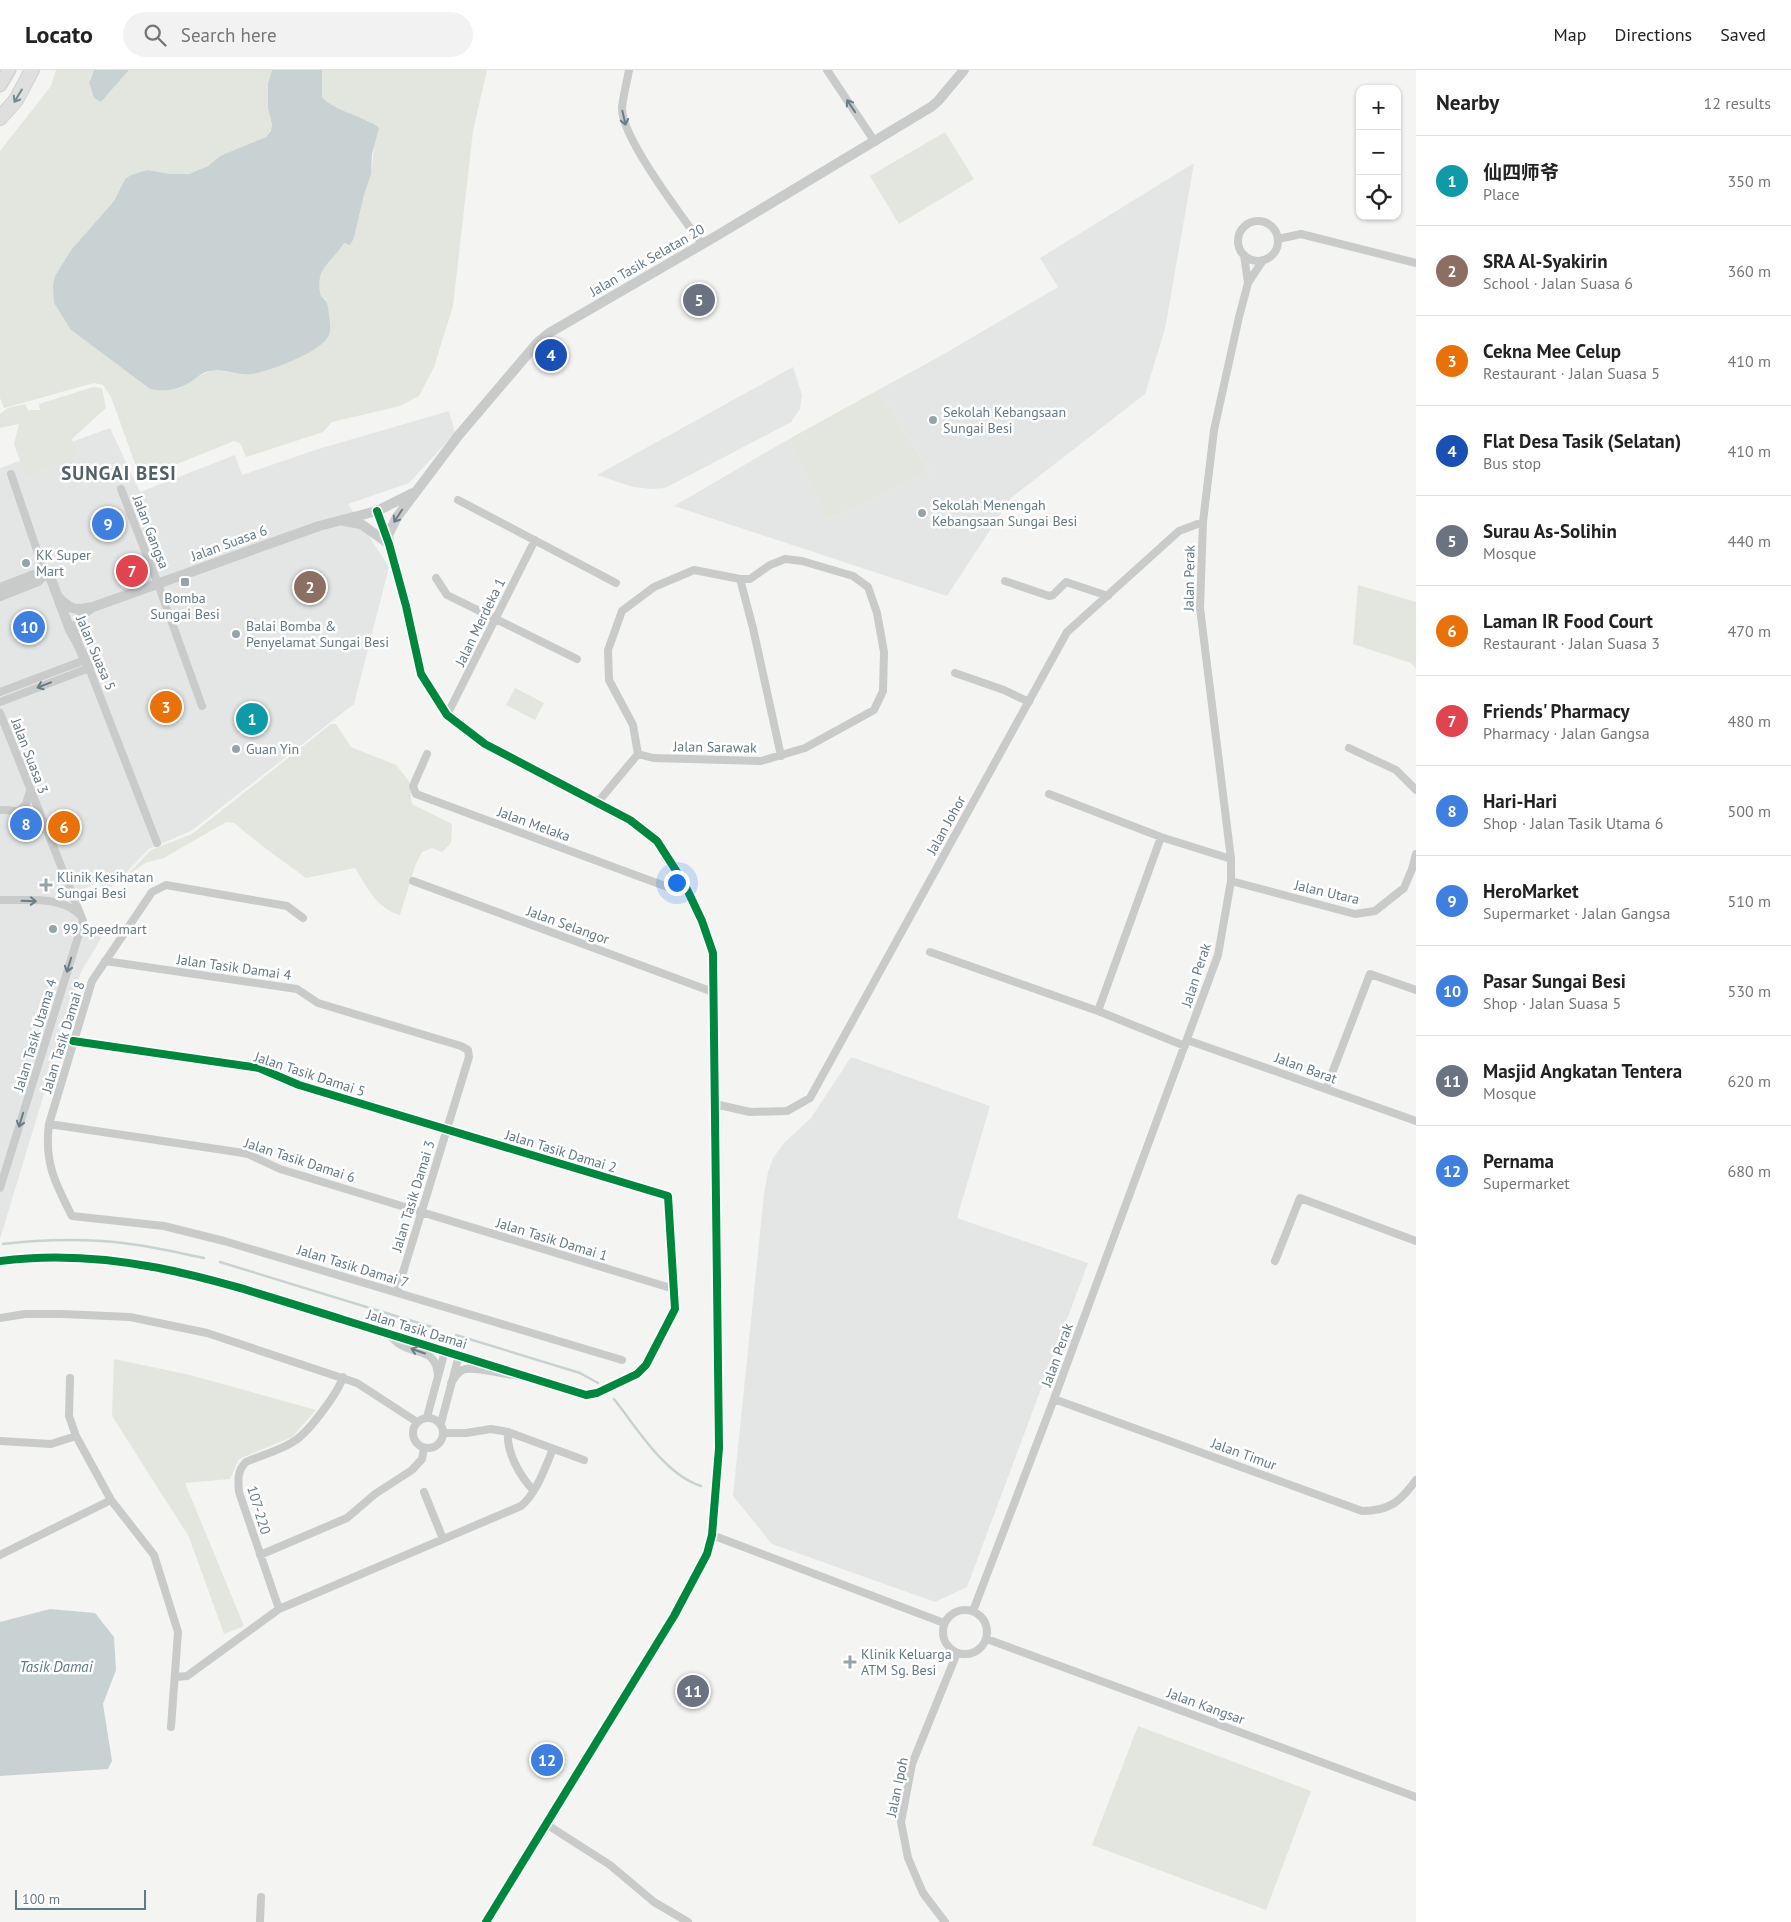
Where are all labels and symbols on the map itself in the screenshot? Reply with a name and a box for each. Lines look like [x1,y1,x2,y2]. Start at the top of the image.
one-way arrow [12,88,22,102]
one-way arrow [846,99,856,113]
one-way arrow [620,109,629,125]
street label: Jalan Tasik Selatan 20 [585,220,708,301]
pin: 5 [683,281,715,319]
pin: 4 [535,336,567,374]
place label: Sekolah Kebangsaan Sungai Besi [943,403,1066,437]
marker: Sekolah Kebangsaan Sungai Besi [927,414,939,426]
district label: SUNGAI BESI [61,461,177,485]
street label: Jalan Gangsa [128,492,173,571]
place label: Sekolah Menengah Kebangsaan Sungai Besi [932,496,1077,530]
pin: 9 [92,505,124,543]
marker: Sekolah Menengah Kebangsaan Sungai Besi [916,507,928,519]
one-way arrow [393,509,403,523]
street label: Jalan Suasa 6 [188,521,269,565]
street label: Jalan Perak [1179,544,1199,612]
place label: KK Super Mart [36,546,91,580]
pin: 7 [116,552,148,590]
marker: KK Super Mart [20,557,32,569]
pin: 2 [294,568,326,606]
street label: Jalan Merdeka 1 [450,575,509,670]
marker: Bomba Sungai Besi [179,576,191,588]
place label: Bomba Sungai Besi [150,589,220,623]
pin: 10 [13,608,45,646]
street label: Jalan Suasa 5 [72,612,120,693]
place label: Balai Bomba & Penyelamat Sungai Besi [246,617,389,651]
marker: Balai Bomba & Penyelamat Sungai Besi [230,628,242,640]
one-way arrow [37,681,52,690]
pin: 3 [150,688,182,726]
pin: 1 [236,700,268,738]
street label: Jalan Suasa 3 [7,715,53,796]
street label: Jalan Sarawak [672,737,757,757]
place label: Guan Yin [246,740,299,758]
marker: Guan Yin [230,743,242,755]
street label: Jalan Johor [922,792,970,859]
street label: Jalan Melaka [494,802,573,846]
pin: 8 [10,805,42,843]
pin: 6 [48,808,80,846]
place label: Klinik Kesihatan Sungai Besi [57,868,153,902]
your location [664,870,690,896]
street label: Jalan Utara [1292,876,1361,908]
marker: Klinik Kesihatan Sungai Besi [39,878,53,892]
one-way arrow [20,896,36,905]
street label: Jalan Selangor [523,901,612,948]
place label: 99 Speedmart [63,920,147,938]
marker: 99 Speedmart [47,923,59,935]
street label: Jalan Perak [1177,940,1215,1010]
street label: Jalan Tasik Damai 4 [175,950,293,984]
one-way arrow [64,957,74,973]
street label: Jalan Tasik Utama 4 [9,976,61,1094]
street label: Jalan Tasik Damai 8 [37,979,88,1096]
street label: Jalan Tasik Damai 5 [251,1047,368,1100]
street label: Jalan Barat [1271,1048,1340,1088]
one-way arrow [16,1112,25,1128]
street label: Jalan Tasik Damai 2 [502,1125,619,1176]
street label: Jalan Tasik Damai 6 [241,1133,358,1186]
street label: Jalan Tasik Damai 3 [387,1138,438,1255]
street label: Jalan Tasik Damai 1 [493,1213,610,1264]
street label: Jalan Tasik Damai 7 [294,1240,411,1291]
street label: Jalan Tasik Damai [364,1305,469,1353]
street label: Jalan Perak [1037,1321,1077,1390]
one-way arrow [411,1346,426,1355]
street label: Jalan Timur [1208,1434,1279,1474]
street label: 107-220 [243,1483,275,1537]
place label: Klinik Keluarga ATM Sg. Besi [861,1645,952,1679]
marker: Klinik Keluarga ATM Sg. Besi [843,1655,857,1669]
water label: Tasik Damai [19,1657,94,1676]
pin: 11 [677,1672,709,1710]
street label: Jalan Kangsar [1164,1683,1248,1728]
pin: 12 [531,1741,563,1779]
street label: Jalan Ipoh [882,1756,912,1819]
scale bar [15,1887,146,1910]

